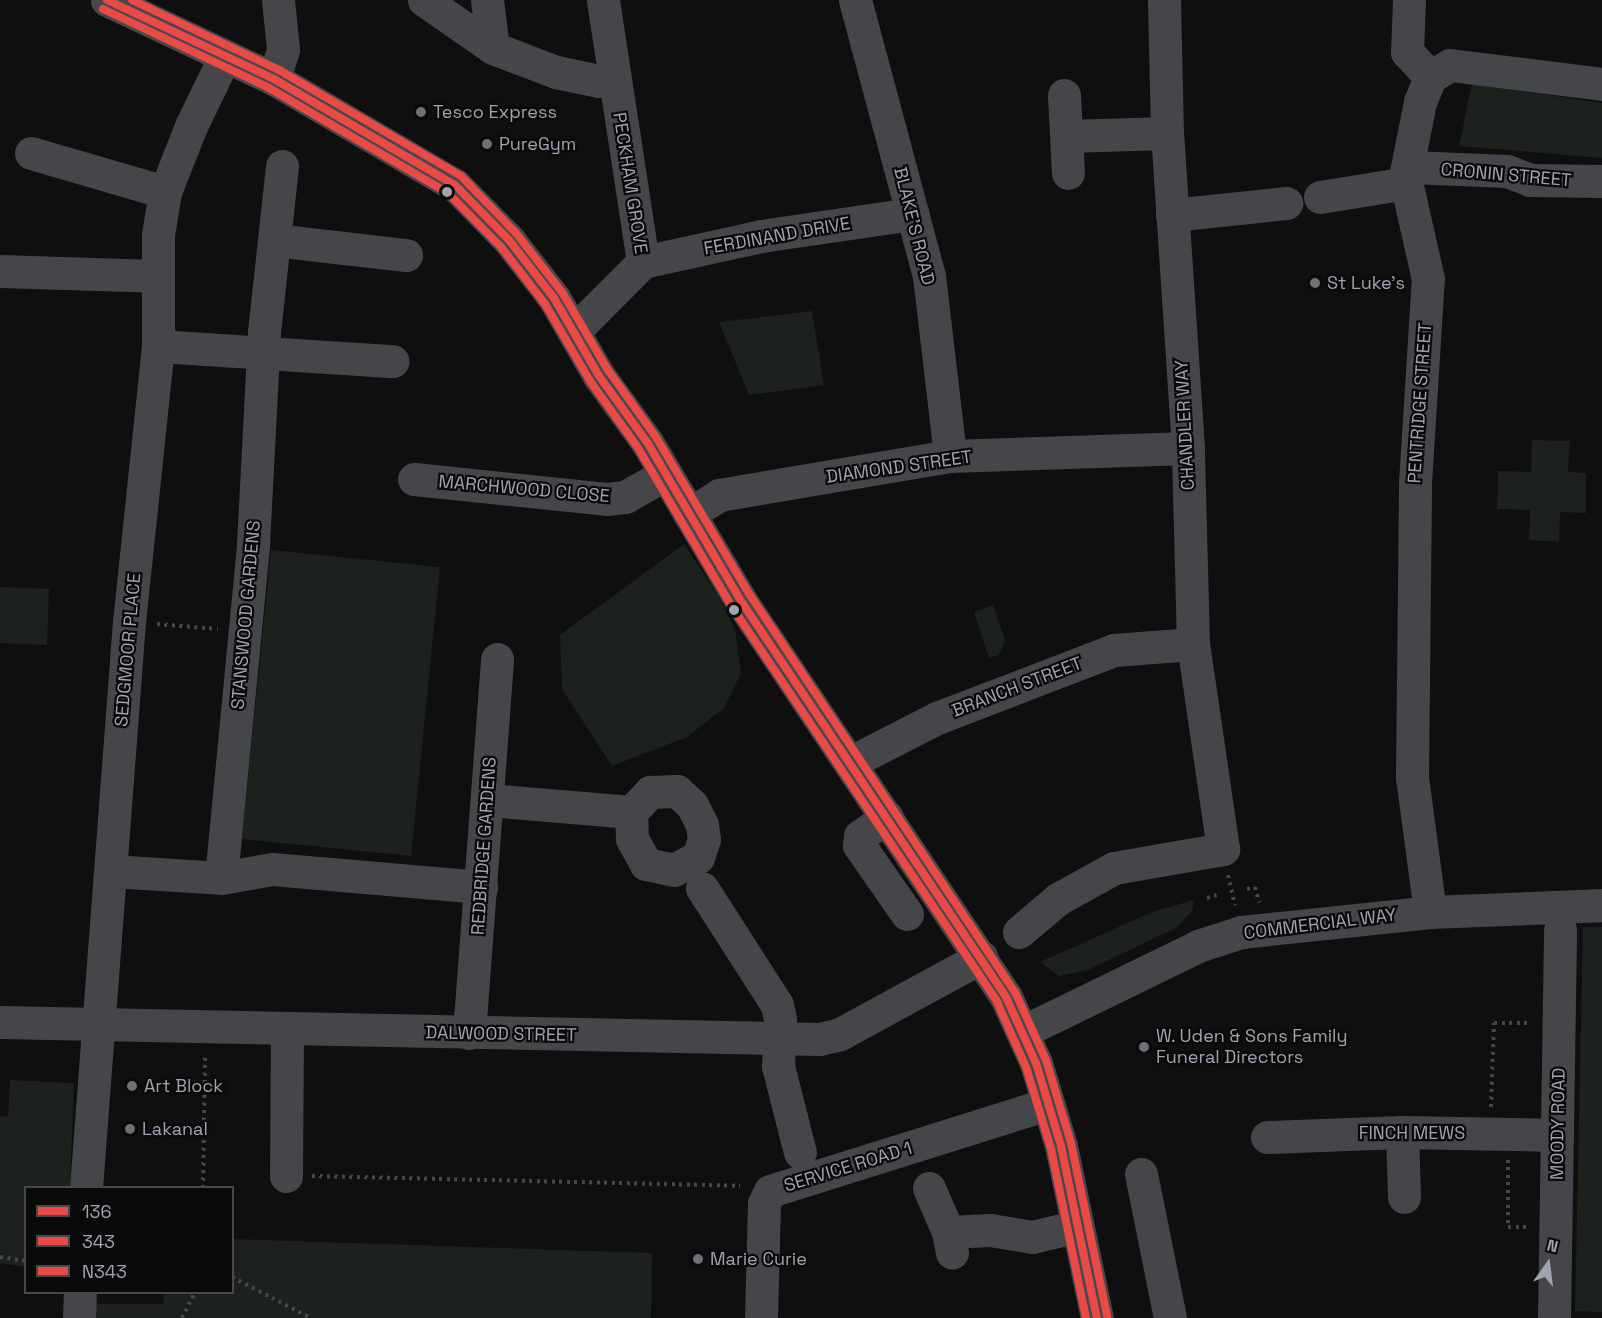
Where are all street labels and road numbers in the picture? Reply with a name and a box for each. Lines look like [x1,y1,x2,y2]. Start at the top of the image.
street label: PECKHAM GROVE [608,111,652,255]
street label: CRONIN STREET [1440,159,1572,191]
street label: BLAKE'S ROAD [889,165,939,287]
street label: FERDINAND DRIVE [702,212,852,260]
street label: PENTRIDGE STREET [1404,322,1436,484]
street label: CHANDLER WAY [1171,359,1199,491]
street label: DIAMOND STREET [825,446,973,488]
street label: MARCHWOOD CLOSE [438,471,610,507]
street label: STANSWOOD GARDENS [227,520,265,710]
street label: SEDGMOOR PLACE [111,572,145,728]
street label: BRANCH STREET [949,652,1085,722]
street label: REDBRIDGE GARDENS [467,756,501,936]
street label: COMMERCIAL WAY [1242,904,1398,944]
street label: DALWOOD STREET [425,1022,577,1046]
street label: MOODY ROAD [1546,1067,1570,1181]
street label: FINCH MEWS [1359,1122,1465,1144]
street label: SERVICE ROAD 1 [781,1137,915,1197]

